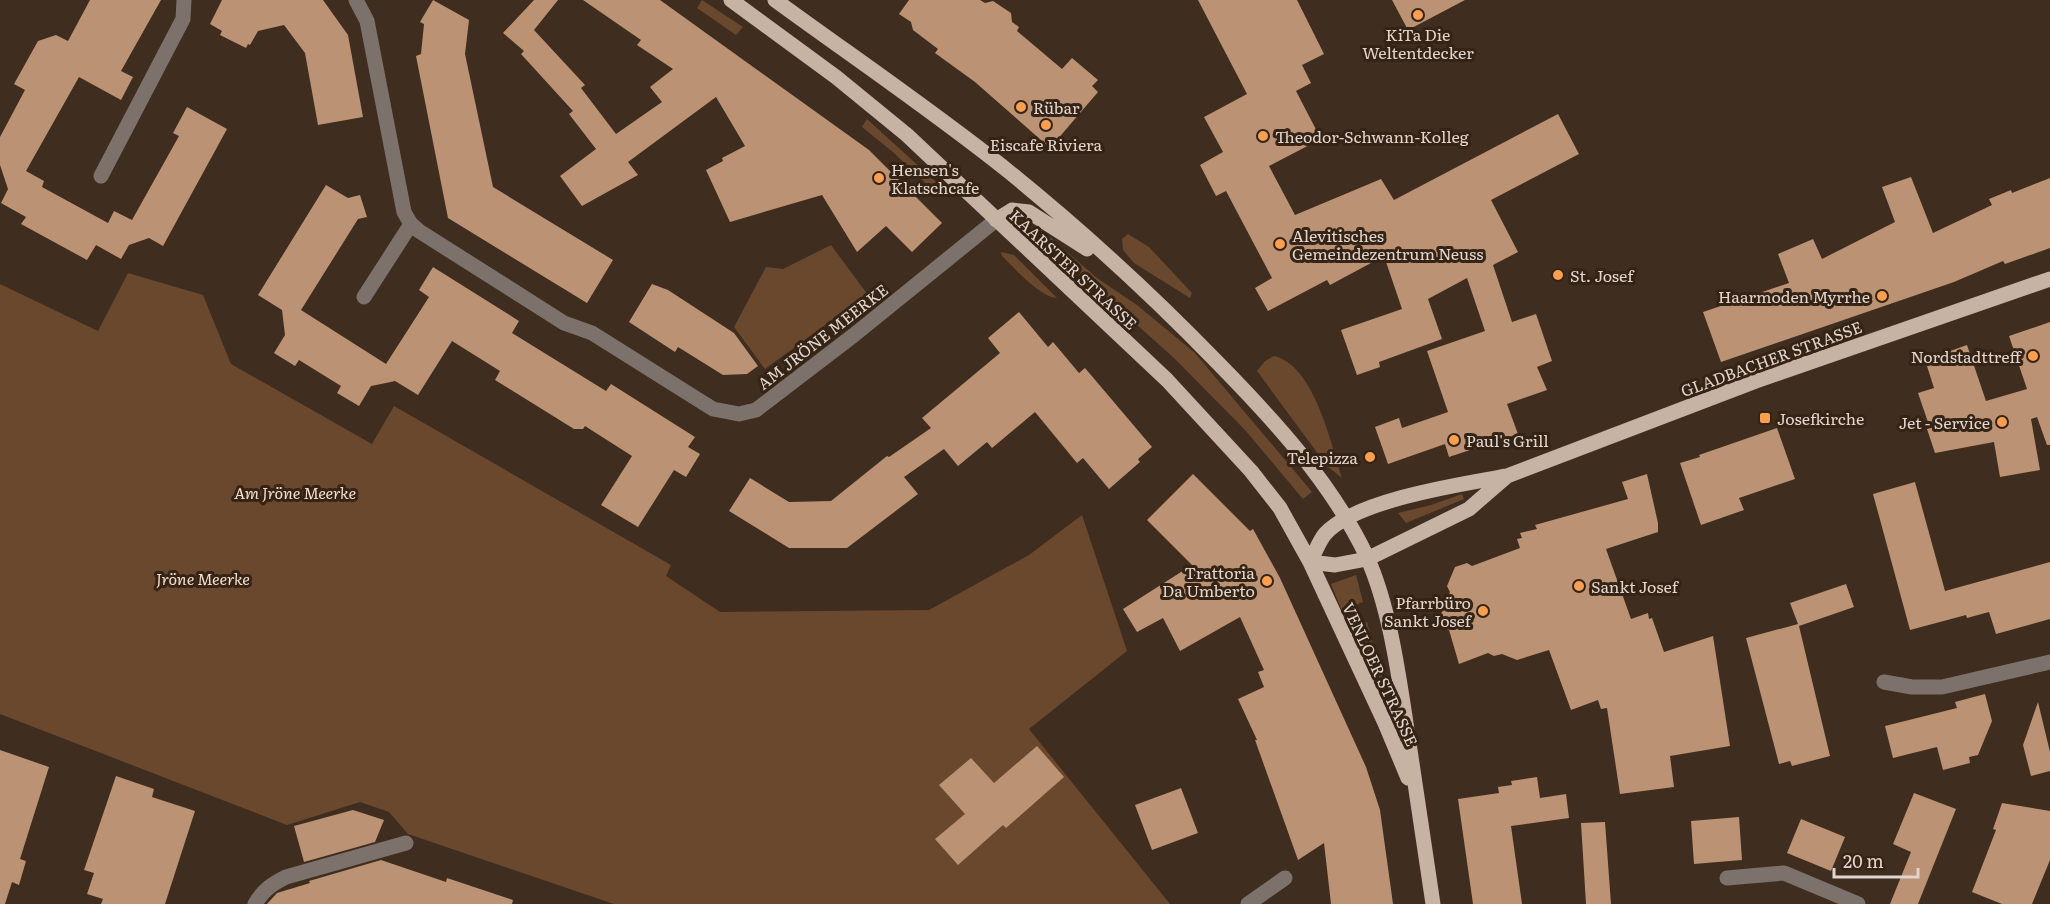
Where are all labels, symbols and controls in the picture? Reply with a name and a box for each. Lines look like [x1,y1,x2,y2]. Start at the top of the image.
marker: KiTa Die Weltentdecker [1411,8,1425,22]
place label: KiTa Die Weltentdecker [1362,22,1474,64]
place label: Rübar [1033,95,1080,119]
marker: Rübar [1014,100,1028,114]
marker: Eiscafe Riviera [1039,118,1053,132]
place label: Theodor-Schwann-Kolleg [1275,124,1469,148]
marker: Theodor-Schwann-Kolleg [1256,129,1270,143]
place label: Eiscafe Riviera [990,132,1103,156]
place label: Hensen's Klatschcafe [891,157,979,199]
marker: Hensen's Klatschcafe [872,171,886,185]
street label: KAARSTER STRASSE [1005,203,1143,335]
place label: Alevitisches Gemeindezentrum Neuss [1292,223,1484,265]
marker: Alevitisches Gemeindezentrum Neuss [1273,237,1287,251]
place label: St. Josef [1570,263,1635,287]
marker: St. Josef [1551,268,1565,282]
street label: AM JRÖNE MEERKE [752,277,892,395]
place label: Haarmoden Myrrhe [1718,284,1870,308]
marker: Haarmoden Myrrhe [1875,289,1889,303]
street label: GLADBACHER STRASSE [1677,314,1865,402]
place label: Nordstadttreff [1911,344,2023,368]
marker: Nordstadttreff [2026,349,2040,363]
place label: Josefkirche [1777,406,1864,430]
place label: Jet - Service [1899,410,1990,434]
marker: Josefkirche [1758,411,1772,425]
marker: Jet - Service [1995,415,2009,429]
place label: Paul's Grill [1466,428,1549,452]
marker: Paul's Grill [1447,433,1461,447]
place label: Telepizza [1287,445,1358,469]
marker: Telepizza [1363,450,1377,464]
park label: Am Jröne Meerke [234,480,356,504]
place label: Trattoria Da Umberto [1162,560,1255,602]
park label: Jröne Meerke [156,566,250,590]
marker: Trattoria Da Umberto [1260,574,1274,588]
place label: Sankt Josef [1591,574,1680,598]
marker: Sankt Josef [1572,579,1586,593]
place label: Pfarrbüro Sankt Josef [1384,590,1473,632]
street label: VENLOER STRASSE [1337,598,1425,750]
marker: Pfarrbüro Sankt Josef [1476,604,1490,618]
scale bar [1834,841,1918,879]
text: 20 m [1843,847,1884,874]

